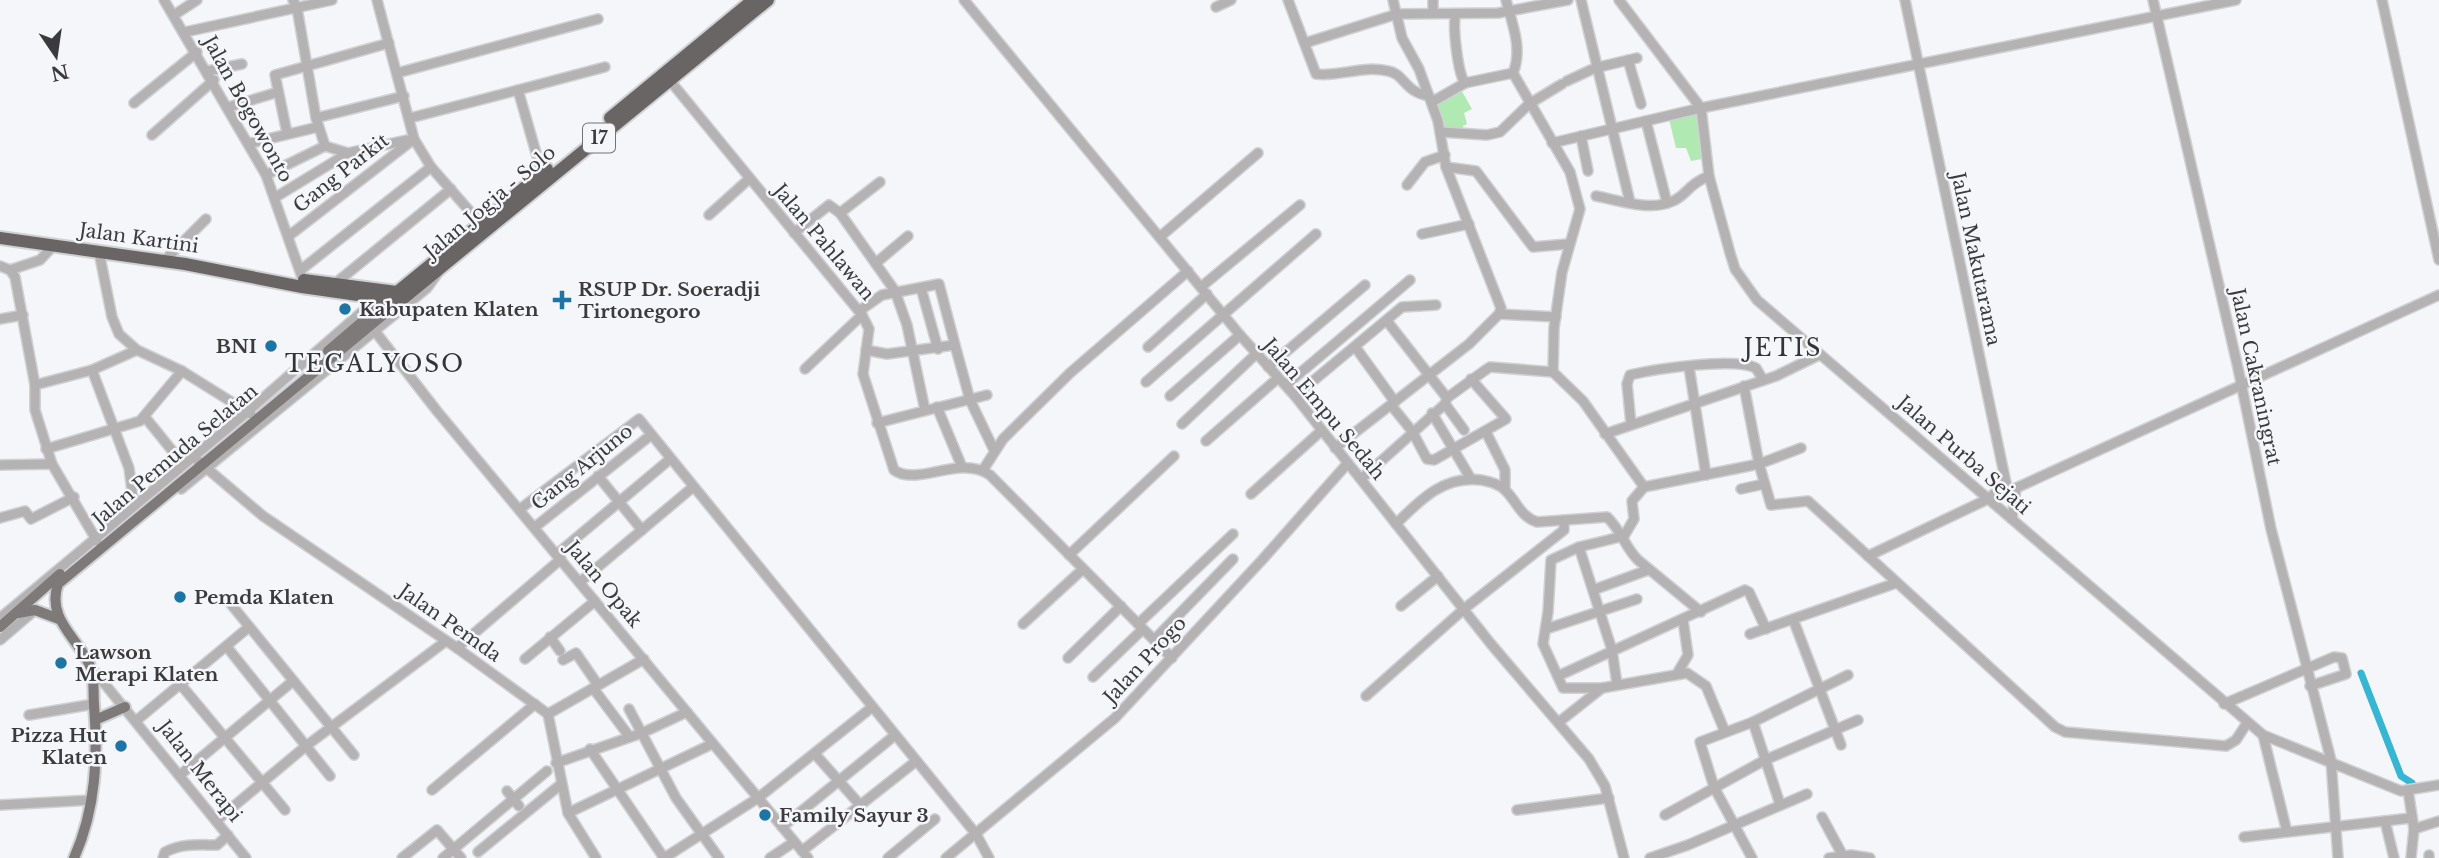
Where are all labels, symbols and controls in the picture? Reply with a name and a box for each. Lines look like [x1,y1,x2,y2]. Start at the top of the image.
north arrow [21,21,91,91]
street label: Jalan Bogowonto [197,29,298,186]
text: N [48,59,71,85]
road number: 17 [583,124,615,153]
street label: Gang Parkit [289,128,394,217]
street label: Jalan Jogja - Solo [417,140,560,266]
street label: Jalan Makutarama [1946,167,2006,348]
street label: Jalan Pahlawan [767,177,879,305]
street label: Jalan Kartini [75,218,201,258]
place label: RSUP Dr. Soeradji Tirtonegoro [578,278,760,323]
street label: Jalan Cakraningrat [2225,283,2286,468]
marker: RSUP Dr. Soeradji Tirtonegoro [552,290,572,310]
place label: Kabupaten Klaten [359,298,539,321]
marker: Kabupaten Klaten [337,301,353,317]
street label: Jalan Empu Sedah [1256,331,1390,484]
district label: JETIS [1741,334,1822,362]
place label: BNI [216,335,257,358]
marker: BNI [263,338,279,354]
district label: TEGALYOSO [285,350,465,378]
street label: Jalan Pemuda Selatan [86,379,262,533]
street label: Jalan Purba Sejati [1891,389,2036,519]
street label: Gang Arjuno [527,419,637,515]
street label: Jalan Opak [559,534,647,632]
street label: Jalan Pemda [392,578,506,667]
place label: Pemda Klaten [194,586,334,609]
marker: Pemda Klaten [172,589,188,605]
street label: Jalan Progo [1097,612,1191,711]
place label: Lawson Merapi Klaten [75,641,219,686]
marker: Lawson Merapi Klaten [53,655,69,671]
street label: Jalan Merapi [151,713,247,827]
place label: Pizza Hut Klaten [11,724,108,769]
marker: Pizza Hut Klaten [113,738,129,754]
place label: Family Sayur 3 [779,804,929,827]
marker: Family Sayur 3 [757,807,773,823]

